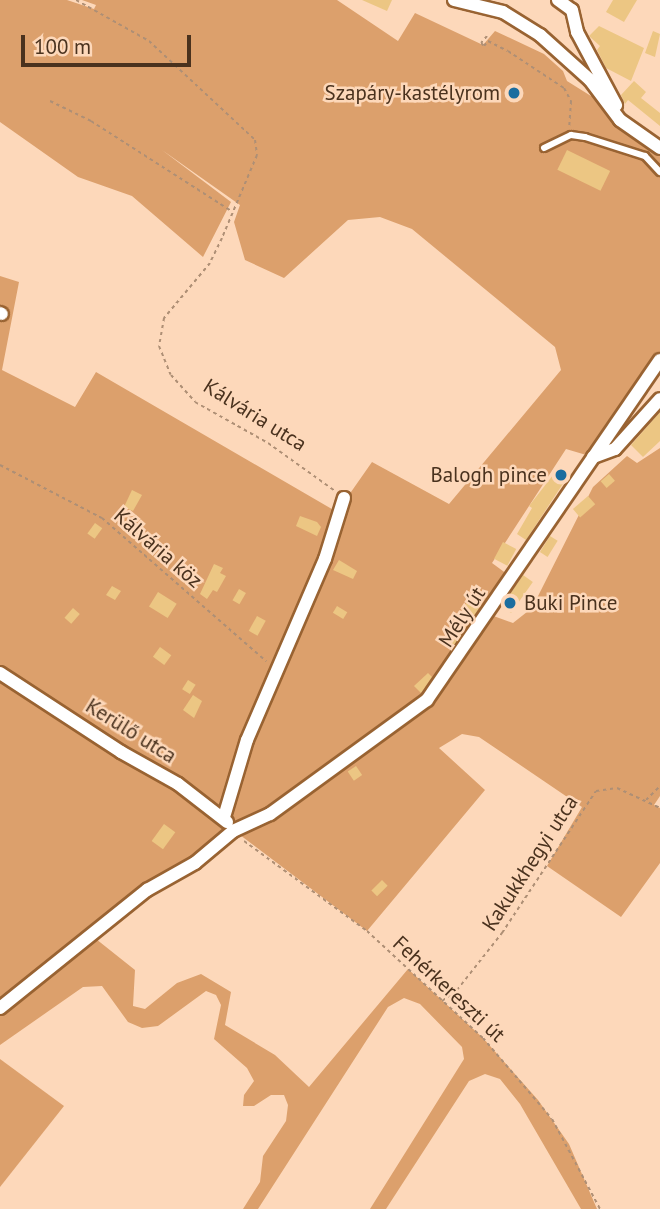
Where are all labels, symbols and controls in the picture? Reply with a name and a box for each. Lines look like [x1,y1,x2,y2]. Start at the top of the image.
scale bar [24,21,194,65]
text: 100 m [34,33,91,60]
place label: Szapáry-kastélyrom [325,80,500,106]
marker: Szapáry-kastélyrom [506,85,522,101]
street label: Kálvária utca [199,373,311,457]
place label: Balogh pince [430,462,547,488]
marker: Balogh pince [553,467,569,483]
street label: Kálvária köz [109,503,207,593]
street label: Mély út [433,582,491,652]
place label: Buki Pince [524,590,617,616]
marker: Buki Pince [502,595,518,611]
street label: Kerülő utca [81,693,181,769]
street label: Kakukkhegyi utca [477,791,583,935]
street label: Fehérkereszti út [388,931,510,1047]

